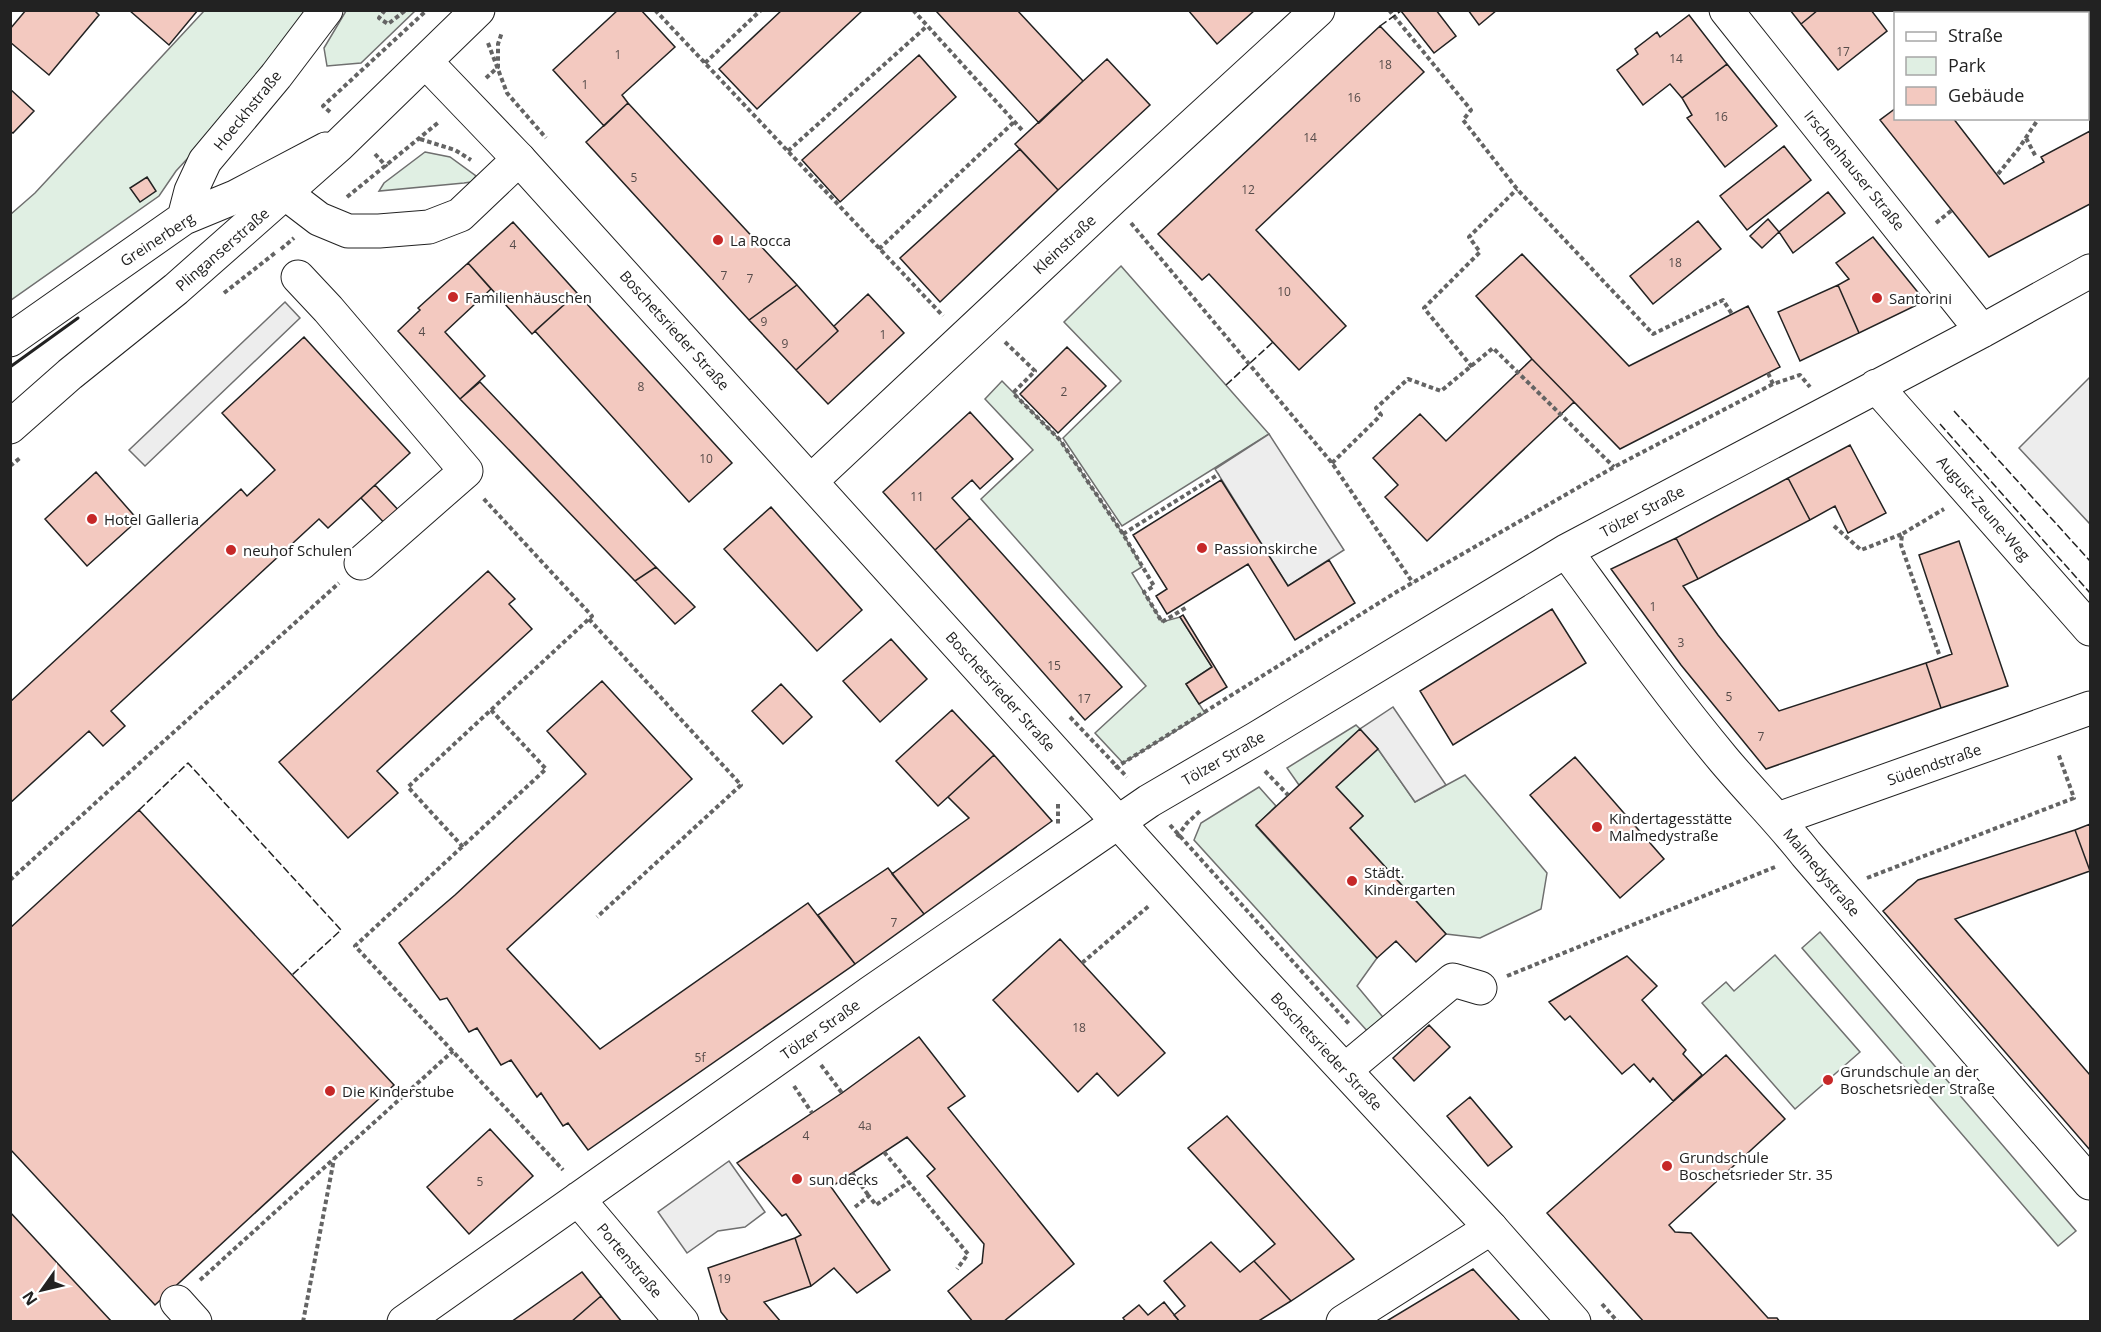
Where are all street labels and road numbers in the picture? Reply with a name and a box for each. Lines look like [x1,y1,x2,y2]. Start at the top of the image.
street label: Hoeckhstraße [209,66,285,154]
street label: Irschenhauser Straße [1800,106,1910,234]
street label: Plinganserstraße [171,203,273,295]
street label: Greinerberg [116,208,198,270]
street label: Kleinstraße [1028,210,1100,278]
street label: Boschetsrieder Straße [616,266,734,394]
street label: August-Zeune-Weg [1933,451,2035,565]
street label: Tölzer Straße [1597,480,1687,542]
street label: Boschetsrieder Straße [942,627,1060,755]
street label: Tölzer Straße [1178,726,1268,790]
street label: Südendstraße [1884,739,1984,789]
street label: Malmedystraße [1779,824,1865,920]
street label: Boschetsrieder Straße [1267,988,1387,1114]
street label: Tölzer Straße [776,994,864,1064]
street label: Portenstraße [593,1218,667,1302]

